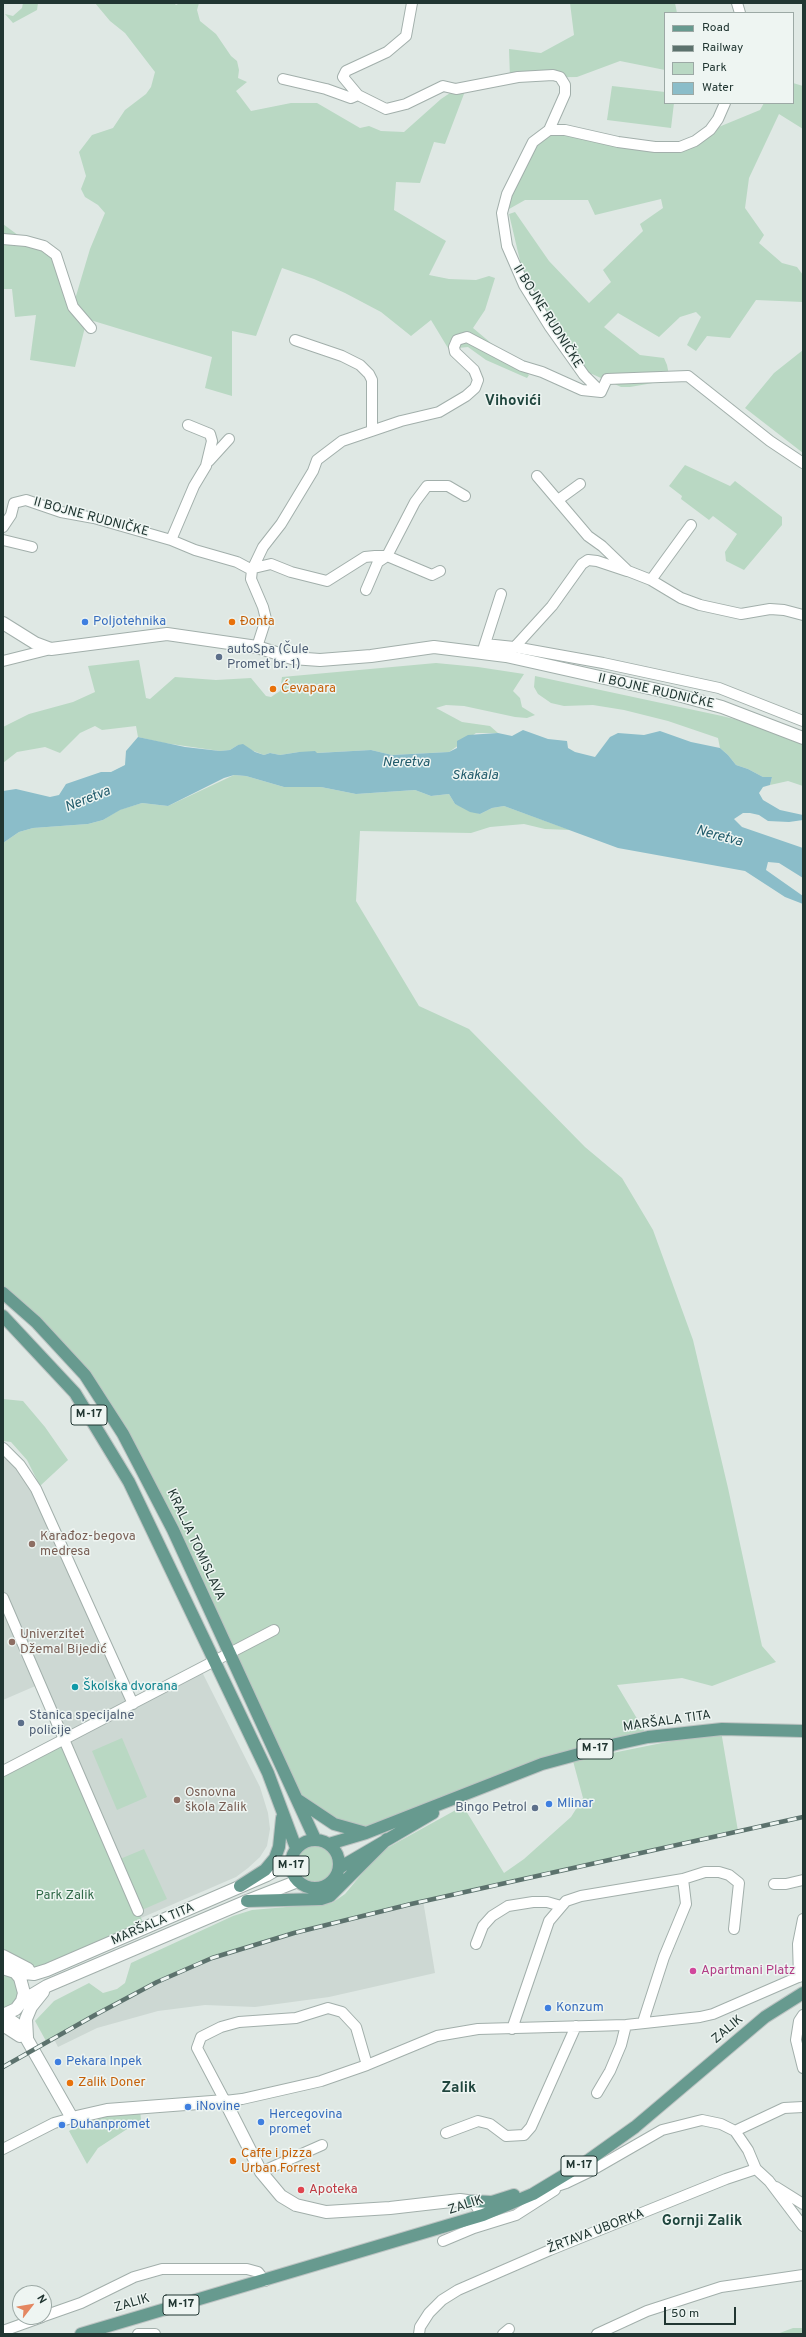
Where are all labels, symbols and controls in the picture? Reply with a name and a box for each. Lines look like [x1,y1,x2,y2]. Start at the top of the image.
legend [664,12,794,104]
text: Road [702,20,730,36]
text: Railway [702,40,743,56]
text: Park [702,60,727,76]
text: Water [702,80,734,96]
street label: II BOJNE RUDNIČKE [509,262,585,372]
district label: Vihovići [485,393,541,411]
street label: II BOJNE RUDNIČKE [32,495,150,541]
place label: Poljotehnika [93,614,166,630]
place label: Đonta [240,614,275,630]
marker: Poljotehnika [80,617,90,627]
marker: Đonta [227,617,237,627]
place label: autoSpa (Čule Promet br. 1) [227,642,309,673]
marker: autoSpa (Čule Promet br. 1) [214,652,224,662]
street label: II BOJNE RUDNIČKE [596,671,716,713]
place label: Ćevapara [281,681,336,697]
marker: Ćevapara [268,684,278,694]
water label: Neretva [382,755,430,771]
water label: Skakala [452,768,498,784]
water label: Neretva [63,783,113,817]
water label: Neretva [694,823,744,851]
road number: M-17 [71,1405,107,1425]
street label: KRALJA TOMISLAVA [162,1487,228,1603]
place label: Karađoz-begova medresa [40,1529,136,1560]
marker: Karađoz-begova medresa [27,1539,37,1549]
place label: Univerzitet Džemal Bijedić [20,1627,107,1658]
marker: Univerzitet Džemal Bijedić [7,1637,17,1647]
place label: Školska dvorana [83,1679,178,1695]
marker: Školska dvorana [70,1682,80,1692]
place label: Stanica specijalne policije [29,1708,134,1739]
street label: MARŠALA TITA [622,1708,712,1736]
marker: Stanica specijalne policije [16,1718,26,1728]
road number: M-17 [577,1739,613,1759]
place label: Osnovna škola Zalik [185,1785,247,1816]
marker: Osnovna škola Zalik [172,1795,182,1805]
place label: Mlinar [557,1796,594,1812]
marker: Mlinar [544,1799,554,1809]
place label: Bingo Petrol [455,1800,527,1816]
marker: Bingo Petrol [530,1803,540,1813]
road number: M-17 [273,1856,309,1876]
park label: Park Zalik [36,1888,94,1904]
street label: MARŠALA TITA [109,1901,197,1949]
place label: Apartmani Platz [701,1963,795,1979]
marker: Apartmani Platz [688,1966,698,1976]
place label: Konzum [556,2000,604,2016]
marker: Konzum [543,2003,553,2013]
street label: ZALIK [709,2012,747,2048]
place label: Pekara Inpek [66,2054,142,2070]
marker: Pekara Inpek [53,2057,63,2067]
place label: Zalik Doner [78,2075,146,2091]
marker: Zalik Doner [65,2078,75,2088]
district label: Zalik [442,2080,476,2098]
place label: iNovine [196,2099,240,2115]
marker: iNovine [183,2102,193,2112]
place label: Hercegovina promet [269,2107,342,2138]
place label: Duhanpromet [70,2117,150,2133]
marker: Hercegovina promet [256,2117,266,2127]
marker: Duhanpromet [57,2120,67,2130]
place label: Caffe i pizza Urban Forrest [241,2146,321,2177]
marker: Caffe i pizza Urban Forrest [228,2156,238,2166]
road number: M-17 [561,2156,597,2176]
place label: Apoteka [309,2182,358,2198]
marker: Apoteka [296,2185,306,2195]
street label: ZALIK [446,2193,486,2219]
street label: ŽRTAVA UBORKA [545,2206,647,2258]
district label: Gornji Zalik [662,2213,742,2231]
north arrow [12,2285,52,2325]
street label: ZALIK [112,2291,152,2317]
text: N [33,2292,49,2306]
road number: M-17 [163,2295,199,2315]
scale bar [666,2299,738,2325]
text: 50 m [671,2306,699,2322]

